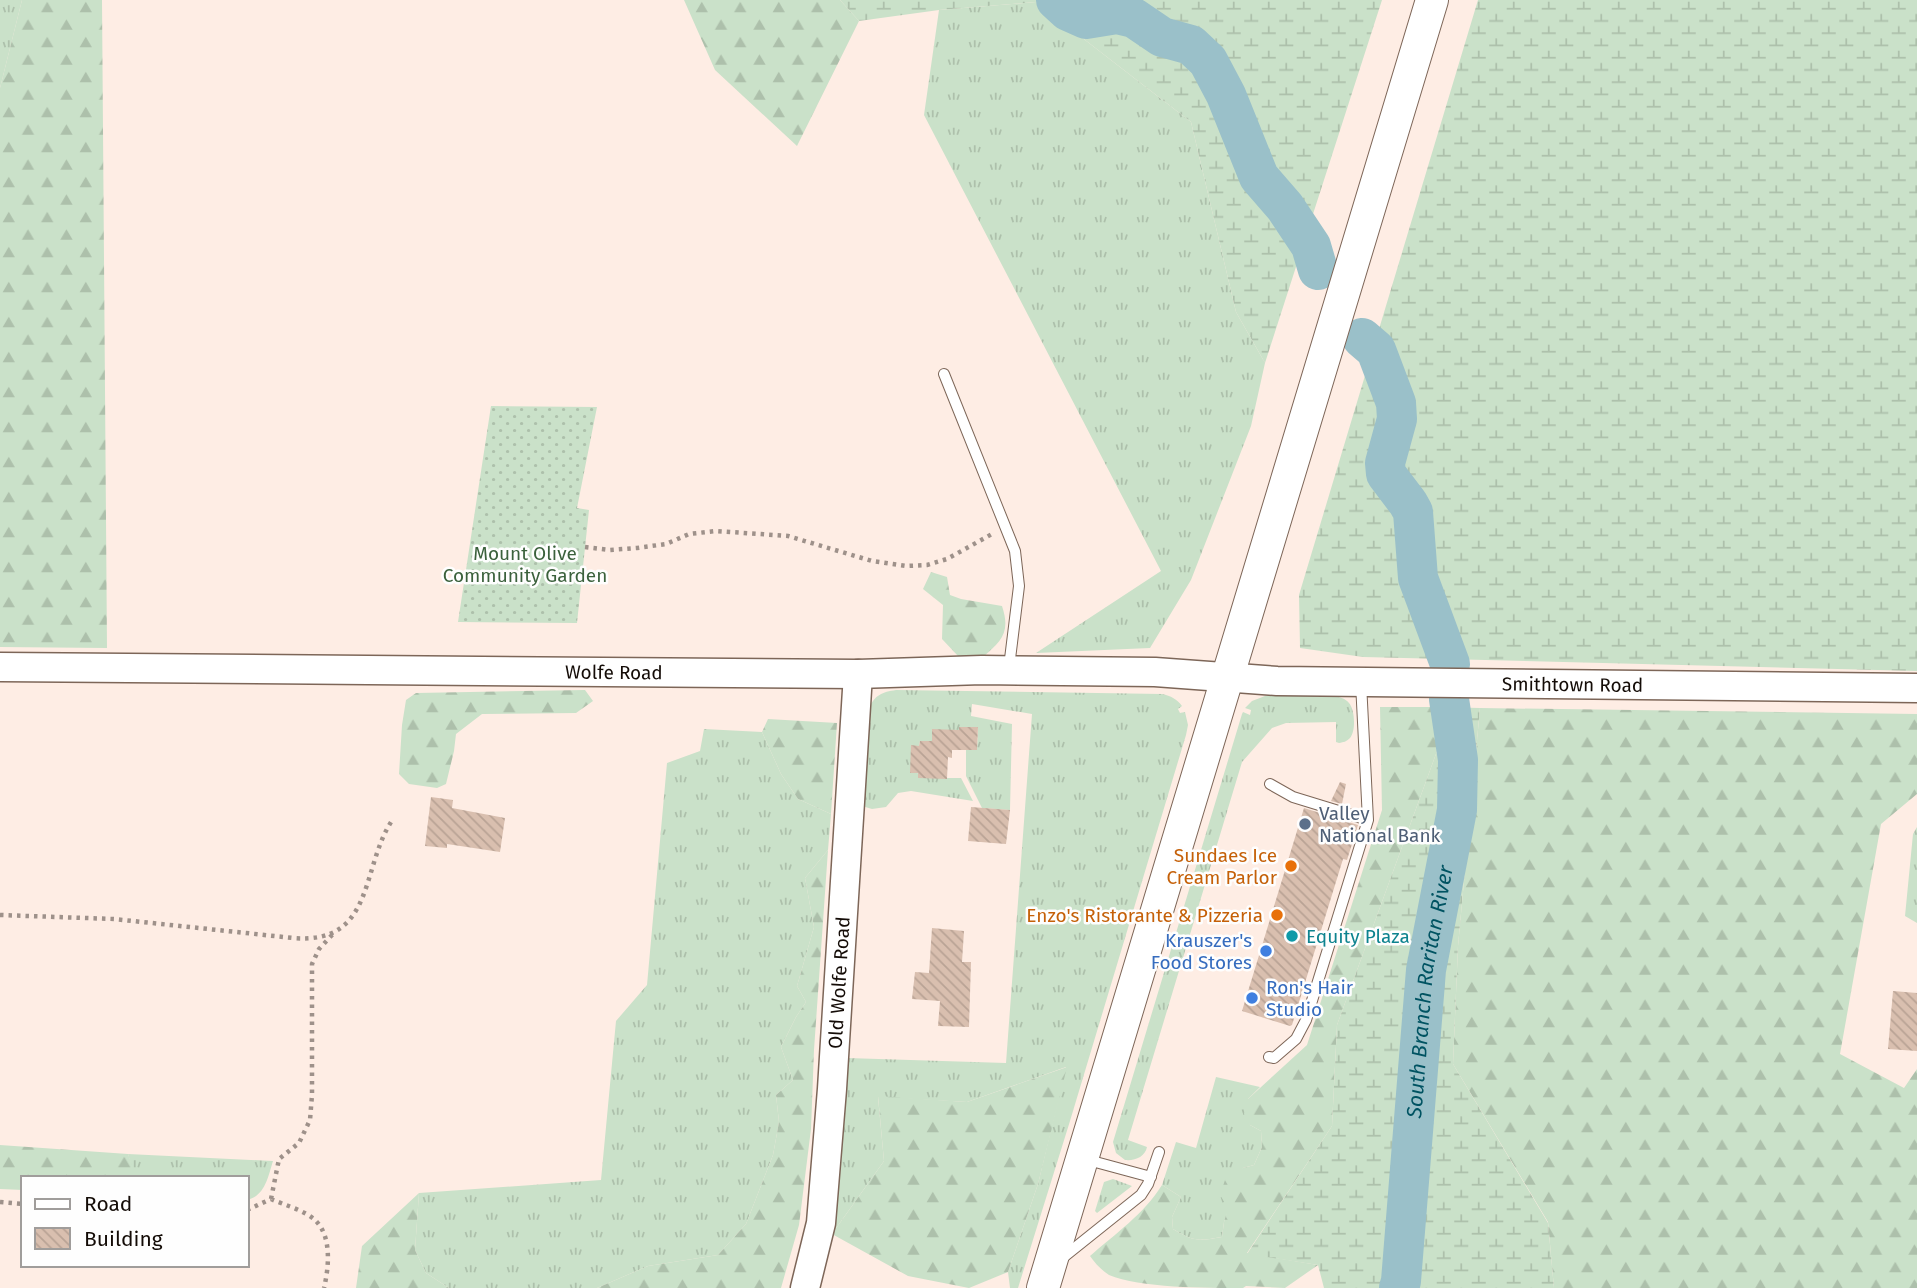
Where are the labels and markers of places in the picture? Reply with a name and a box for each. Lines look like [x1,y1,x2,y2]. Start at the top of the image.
place label: Valley National Bank [1319,802,1441,847]
marker: Valley National Bank [1297,816,1313,832]
place label: Sundaes Ice Cream Parlor [1166,844,1278,889]
marker: Sundaes Ice Cream Parlor [1283,858,1299,874]
place label: Enzo's Ristorante & Pizzeria [1026,904,1263,927]
marker: Enzo's Ristorante & Pizzeria [1269,907,1285,923]
place label: Equity Plaza [1306,925,1410,948]
marker: Equity Plaza [1284,928,1300,944]
place label: Krauszer's Food Stores [1151,929,1252,974]
marker: Krauszer's Food Stores [1258,943,1274,959]
place label: Ron's Hair Studio [1266,976,1354,1021]
marker: Ron's Hair Studio [1244,990,1260,1006]

